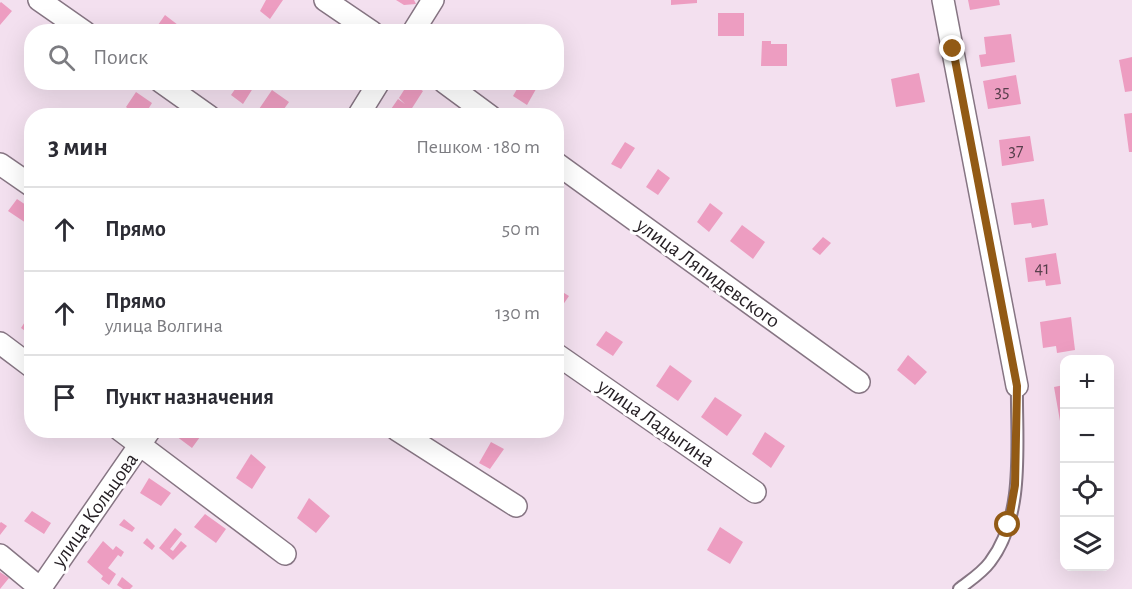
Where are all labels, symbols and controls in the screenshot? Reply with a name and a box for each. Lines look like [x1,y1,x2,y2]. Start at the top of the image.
search box [24,24,564,90]
route end [939,35,965,61]
icon: search [45,41,78,74]
text: Поиск [93,46,148,68]
house number: 35 [995,83,1009,101]
text: 3 мин [48,134,108,160]
text: Пешком · 180 m [416,137,540,157]
house number: 37 [1009,142,1023,160]
icon: ahead [48,213,81,246]
street label: улица Ляпидевского [632,213,784,332]
text: Прямо [105,218,166,240]
text: 50 m [502,219,540,239]
house number: 41 [1035,260,1049,278]
text: Прямо [105,290,166,312]
icon: ahead [48,297,81,330]
text: 130 m [495,303,540,323]
text: улица Волгина [105,316,223,336]
map controls [1060,355,1114,571]
button: + [1060,355,1114,409]
street label: улица Ладыгина [593,374,719,471]
icon: arrive [48,381,81,414]
text: Пункт назначения [105,386,274,408]
button: − [1060,409,1114,463]
street label: улица Кольцова [47,449,142,572]
button: locate [1060,463,1114,517]
route start [994,511,1020,537]
button: layers [1060,517,1114,571]

